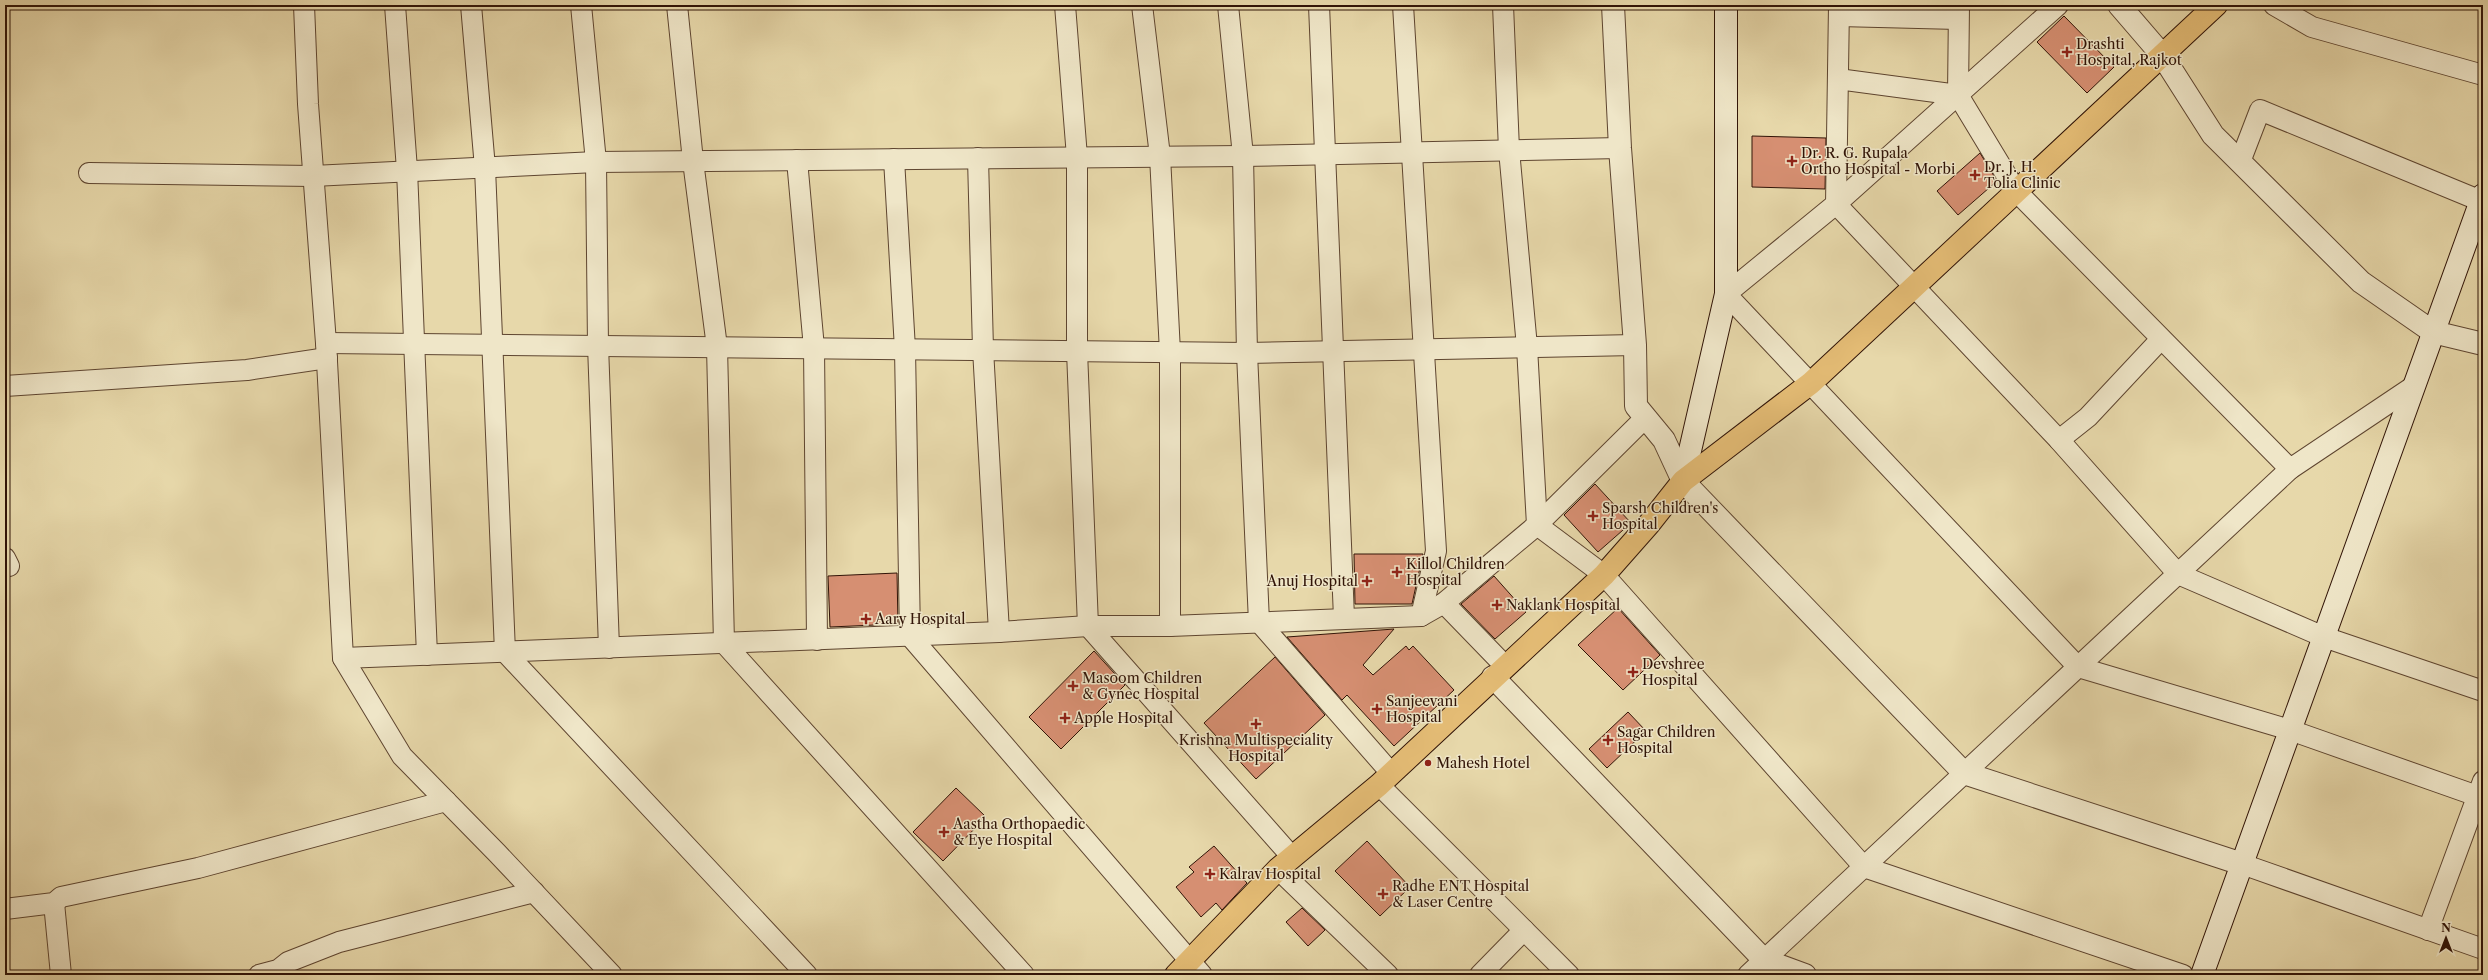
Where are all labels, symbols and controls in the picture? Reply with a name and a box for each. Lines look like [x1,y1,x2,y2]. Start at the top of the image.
place label: Drashti Hospital, Rajkot [2076,35,2182,69]
marker: Drashti Hospital, Rajkot [2061,46,2073,58]
place label: Dr. R. G. Rupala Ortho Hospital - Morbi [1801,144,1955,178]
marker: Dr. R. G. Rupala Ortho Hospital - Morbi [1786,155,1798,167]
place label: Dr. J. H. Tolia Clinic [1984,158,2061,192]
marker: Dr. J. H. Tolia Clinic [1969,169,1981,181]
place label: Sparsh Children's Hospital [1602,499,1718,533]
marker: Sparsh Children's Hospital [1587,510,1599,522]
place label: Killol Children Hospital [1406,555,1505,589]
marker: Killol Children Hospital [1391,566,1403,578]
place label: Anuj Hospital [1266,572,1358,590]
marker: Anuj Hospital [1361,575,1373,587]
place label: Naklank Hospital [1506,596,1620,614]
marker: Naklank Hospital [1491,599,1503,611]
place label: Aary Hospital [874,610,965,628]
marker: Aary Hospital [860,613,872,625]
place label: Devshree Hospital [1642,655,1705,689]
marker: Devshree Hospital [1627,666,1639,678]
place label: Masoom Children & Gynec Hospital [1082,669,1202,703]
marker: Masoom Children & Gynec Hospital [1067,680,1079,692]
place label: Sanjeevani Hospital [1386,692,1457,726]
marker: Sanjeevani Hospital [1371,703,1383,715]
place label: Apple Hospital [1073,709,1173,727]
marker: Apple Hospital [1059,712,1071,724]
marker: Krishna Multispeciality Hospital [1250,718,1262,730]
place label: Sagar Children Hospital [1617,723,1716,757]
place label: Krishna Multispeciality Hospital [1179,731,1333,765]
marker: Sagar Children Hospital [1602,734,1614,746]
place label: Mahesh Hotel [1436,754,1530,772]
marker: Mahesh Hotel [1423,758,1433,768]
place label: Aastha Orthopaedic & Eye Hospital [952,815,1085,849]
marker: Aastha Orthopaedic & Eye Hospital [938,826,950,838]
place label: Kalrav Hospital [1219,865,1321,883]
marker: Kalrav Hospital [1204,868,1216,880]
place label: Radhe ENT Hospital & Laser Centre [1392,877,1529,911]
marker: Radhe ENT Hospital & Laser Centre [1377,888,1389,900]
north arrow [2426,918,2466,958]
text: N [2441,921,2451,935]

